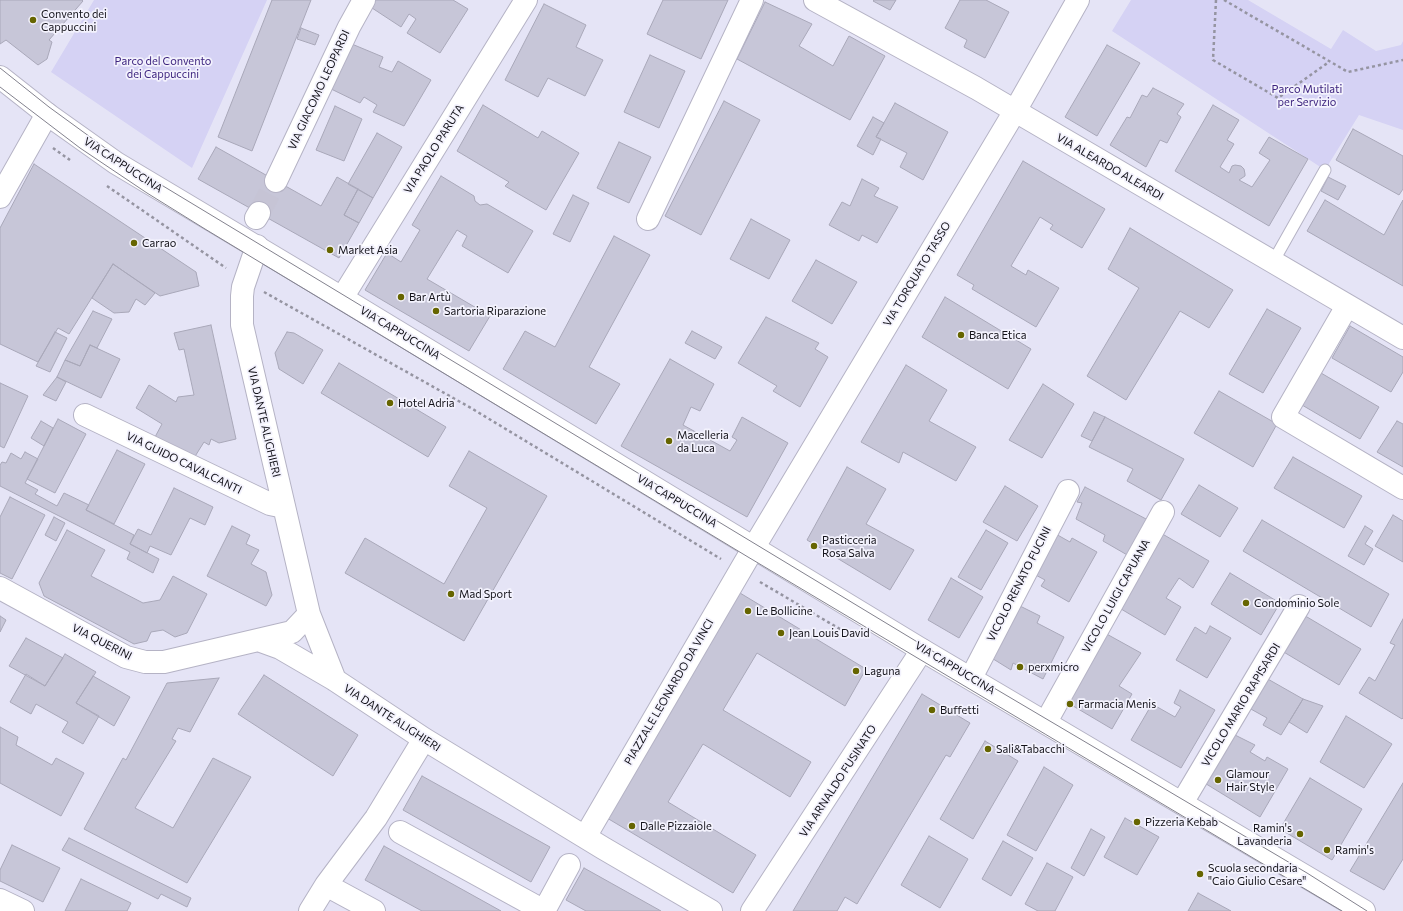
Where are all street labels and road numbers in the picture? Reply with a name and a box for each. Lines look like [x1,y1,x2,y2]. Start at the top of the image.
street label: VIA GIACOMO LEOPARDI [285,28,353,152]
street label: VIA PAOLO PARUTA [401,102,467,196]
street label: VIA ALEARDO ALEARDI [1054,131,1166,203]
street label: VIA CAPPUCCINA [81,135,165,195]
street label: VIA TORQUATO TASSO [880,219,954,329]
street label: VIA CAPPUCCINA [357,304,443,362]
street label: VIA DANTE ALIGHIERI [245,365,283,479]
street label: VIA GUIDO CAVALCANTI [124,429,244,497]
street label: VIA CAPPUCCINA [634,472,720,530]
street label: VICOLO RENATO FUCINI [984,524,1054,644]
street label: VICOLO LUIGI CAPUANA [1079,537,1153,655]
street label: PIAZZALE LEONARDO DA VINCI [622,617,716,767]
street label: VIA QUERINI [70,621,134,663]
street label: VIA CAPPUCCINA [912,639,998,697]
street label: VICOLO MARIO RAPISARDI [1199,641,1283,769]
street label: VIA DANTE ALIGHIERI [341,682,443,754]
street label: VIA ARNALDO FUSINATO [797,722,879,840]

